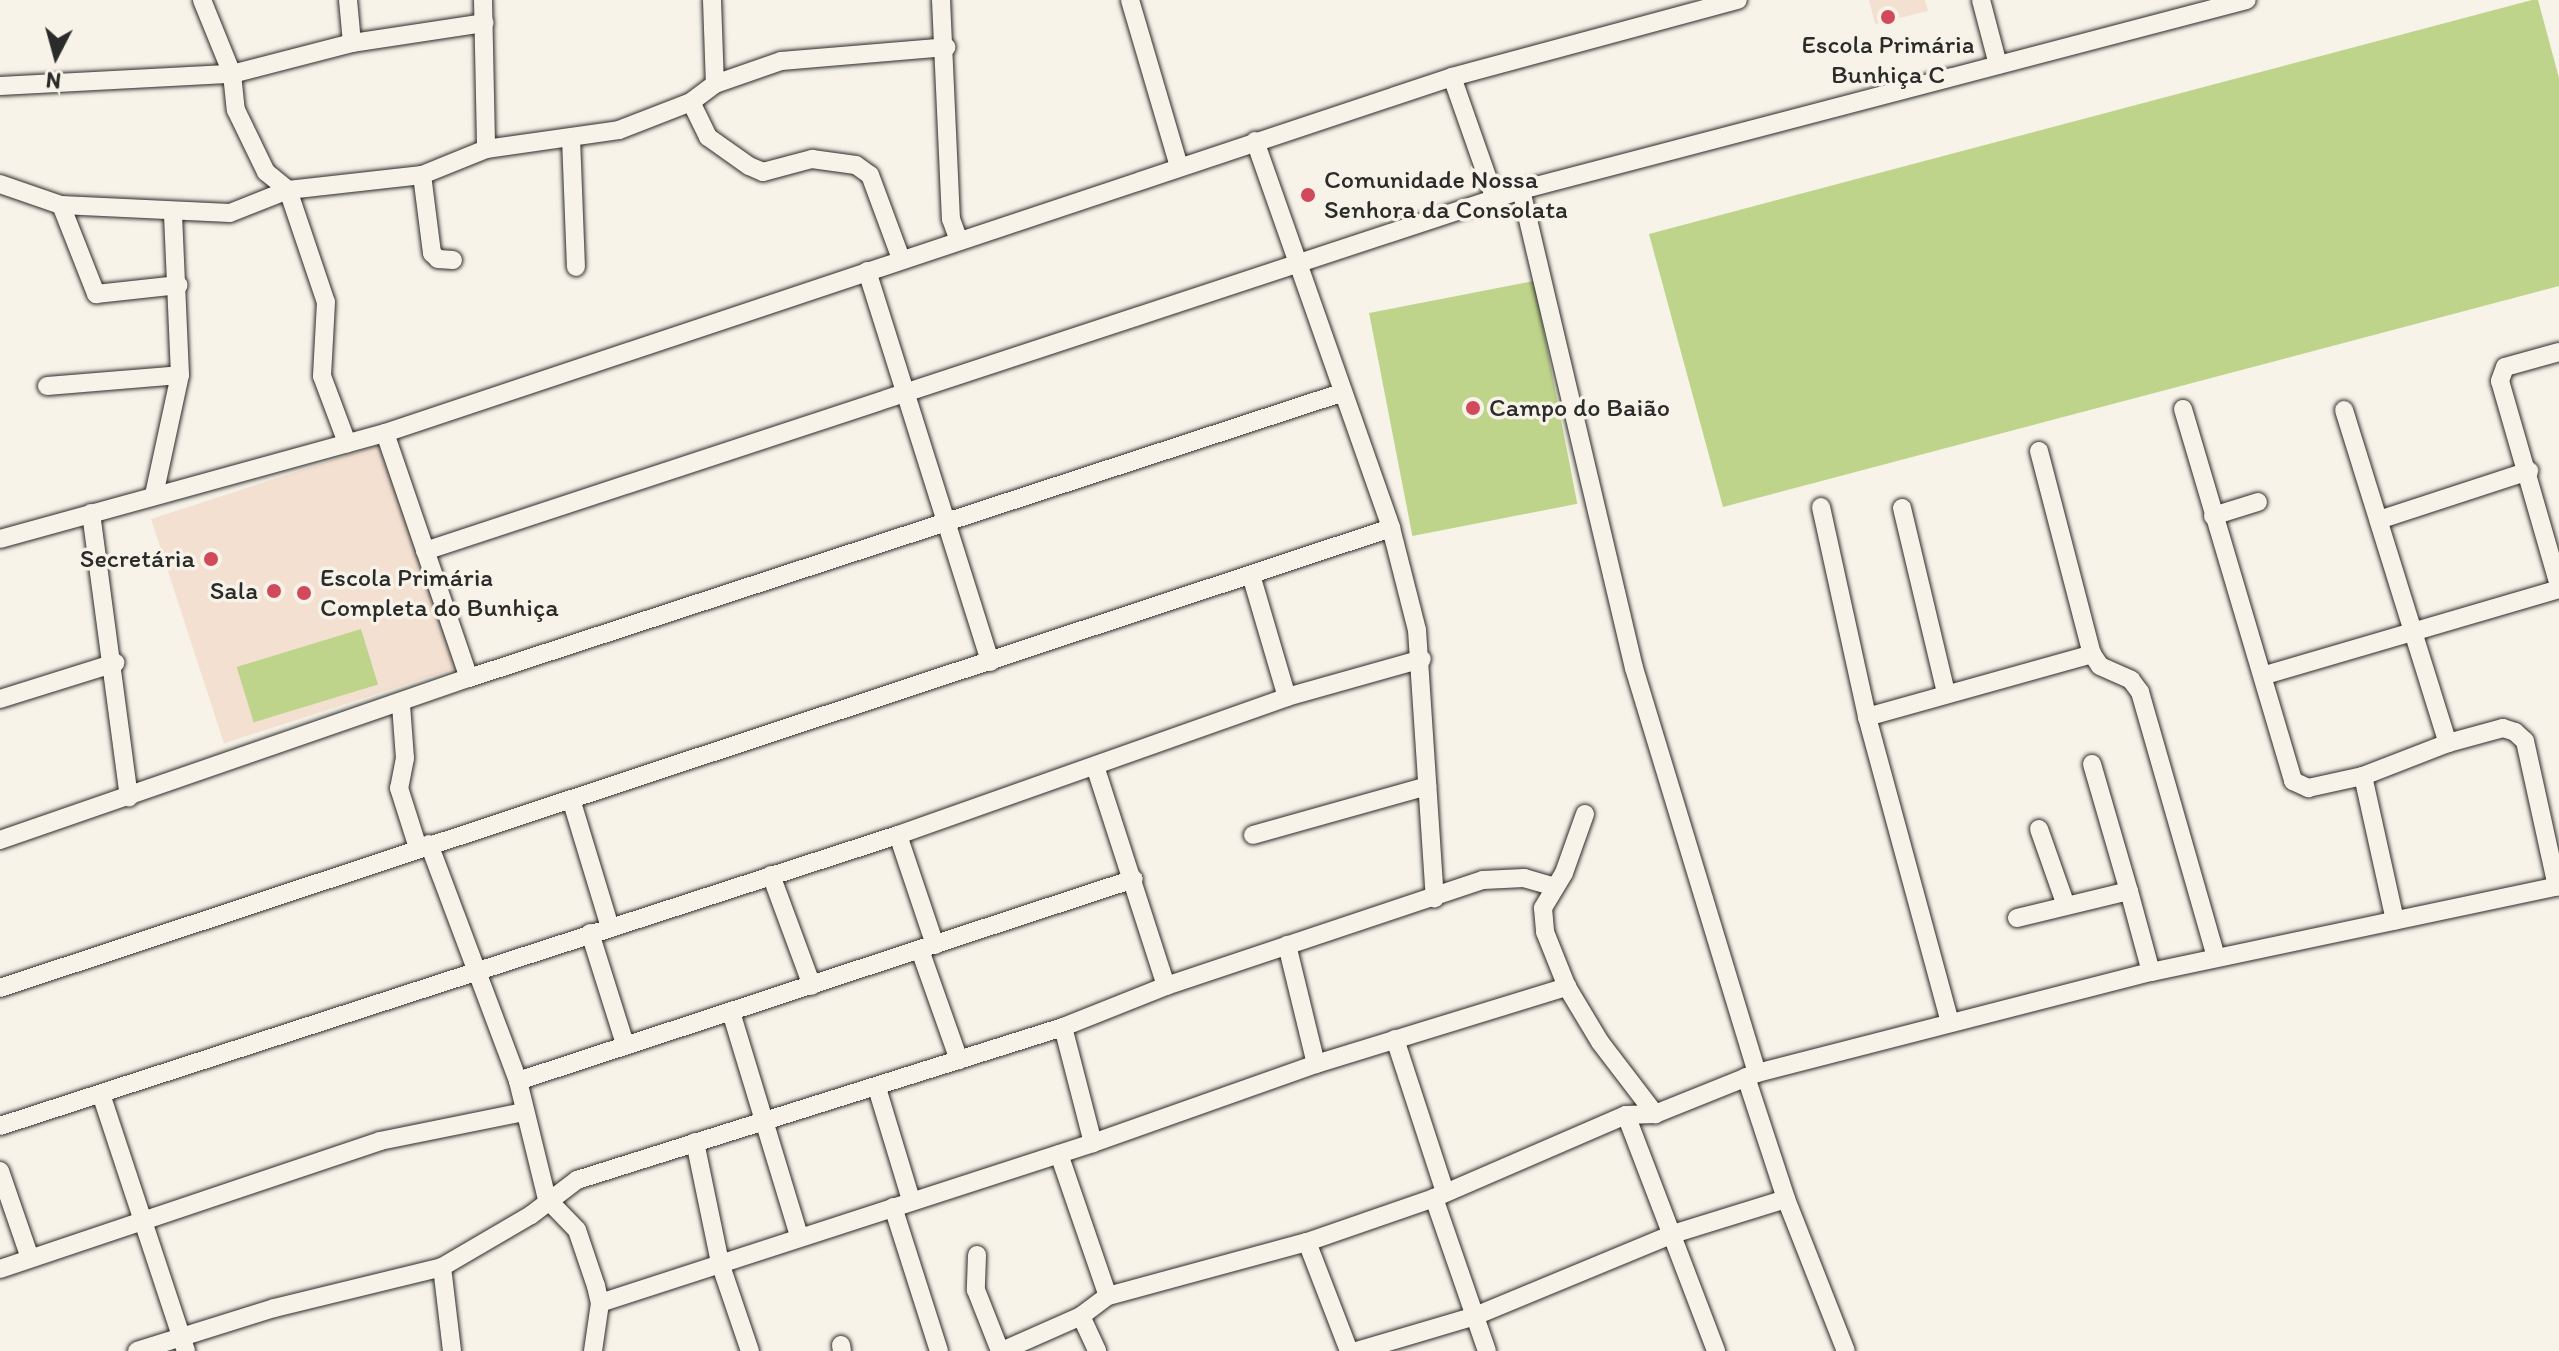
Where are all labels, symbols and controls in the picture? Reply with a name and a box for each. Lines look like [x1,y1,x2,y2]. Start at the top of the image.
marker: Escola Primária Bunhiça C [1879,8,1897,26]
north arrow [16,16,96,96]
place label: Escola Primária Bunhiça C [1801,29,1975,90]
text: N [45,66,62,95]
place label: Comunidade Nossa Senhora da Consolata [1324,164,1569,226]
marker: Comunidade Nossa Senhora da Consolata [1299,186,1317,204]
place label: Campo do Baião [1489,392,1670,424]
marker: Campo do Baião [1464,399,1482,417]
place label: Secretária [80,543,195,575]
marker: Secretária [202,550,220,568]
place label: Escola Primária Completa do Bunhiça [320,562,559,624]
place label: Sala [210,575,258,607]
marker: Sala [265,582,283,600]
marker: Escola Primária Completa do Bunhiça [295,584,313,602]

